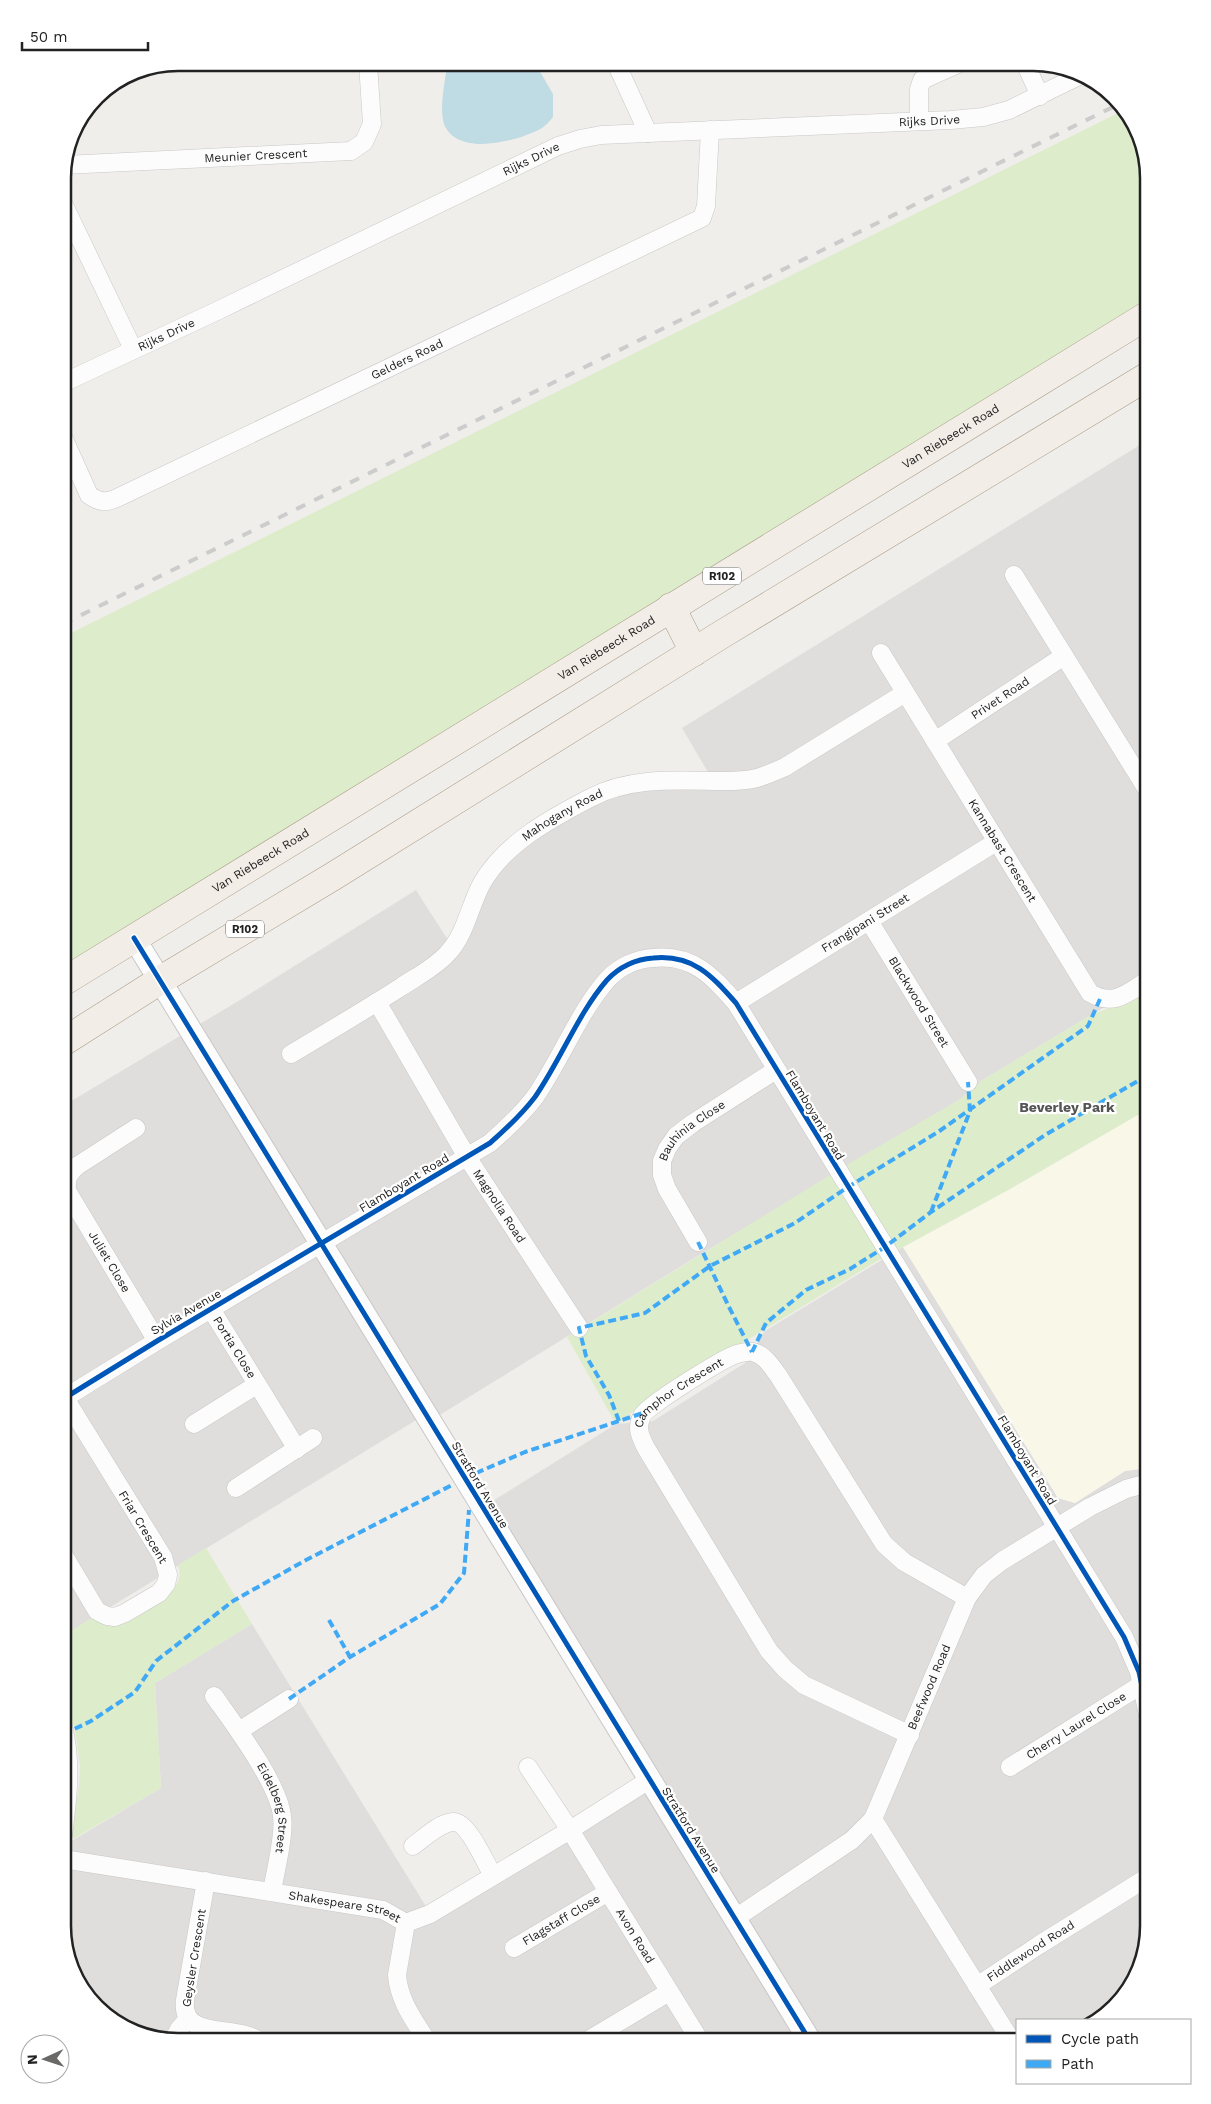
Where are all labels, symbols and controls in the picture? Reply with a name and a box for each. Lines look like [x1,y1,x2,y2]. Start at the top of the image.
scale bar [22,20,149,52]
text: 50 m [30,28,67,46]
street label: Rijks Drive [898,112,961,129]
street label: Rijks Drive [501,139,562,179]
street label: Meunier Crescent [204,146,308,165]
street label: Rijks Drive [136,315,197,354]
street label: Gelders Road [369,336,445,382]
street label: Van Riebeeck Road [900,401,1002,471]
road number: R102 [703,568,741,584]
street label: Van Riebeeck Road [555,613,658,683]
street label: Privet Road [968,674,1032,722]
street label: Mahogany Road [519,786,605,844]
street label: Kannabast Crescent [966,797,1039,905]
street label: Van Riebeeck Road [209,825,312,896]
street label: Frangipani Street [819,891,912,955]
road number: R102 [226,921,264,938]
street label: Blackwood Street [886,954,952,1050]
street label: Flamboyant Road [783,1068,847,1162]
street label: Bauhinia Close [656,1097,728,1163]
district label: Beverley Park [1019,1099,1115,1115]
street label: Flamboyant Road [357,1151,451,1215]
street label: Magnolia Road [470,1167,528,1245]
street label: Juliet Close [86,1228,133,1295]
street label: Sylvia Avenue [148,1286,224,1338]
street label: Portia Close [210,1314,259,1381]
street label: Camphor Crescent [632,1355,726,1429]
street label: Flamboyant Road [995,1413,1059,1507]
street label: Stratford Avenue [449,1439,511,1531]
street label: Friar Crescent [116,1488,170,1566]
street label: Beefwood Road [905,1642,953,1732]
street label: Cherry Laurel Close [1024,1689,1129,1762]
street label: Eidelberg Street [254,1760,290,1854]
street label: Stratford Avenue [659,1784,723,1876]
street label: Shakespeare Street [288,1888,403,1926]
street label: Flagstaff Close [520,1891,603,1948]
street label: Avon Road [613,1906,657,1966]
street label: Geysler Crescent [179,1908,209,2008]
street label: Fiddlewood Road [984,1918,1077,1984]
legend [1016,2019,1191,2084]
text: Cycle path [1061,2030,1139,2048]
north arrow [20,2034,70,2084]
text: N [24,2054,40,2065]
text: Path [1061,2055,1094,2073]

